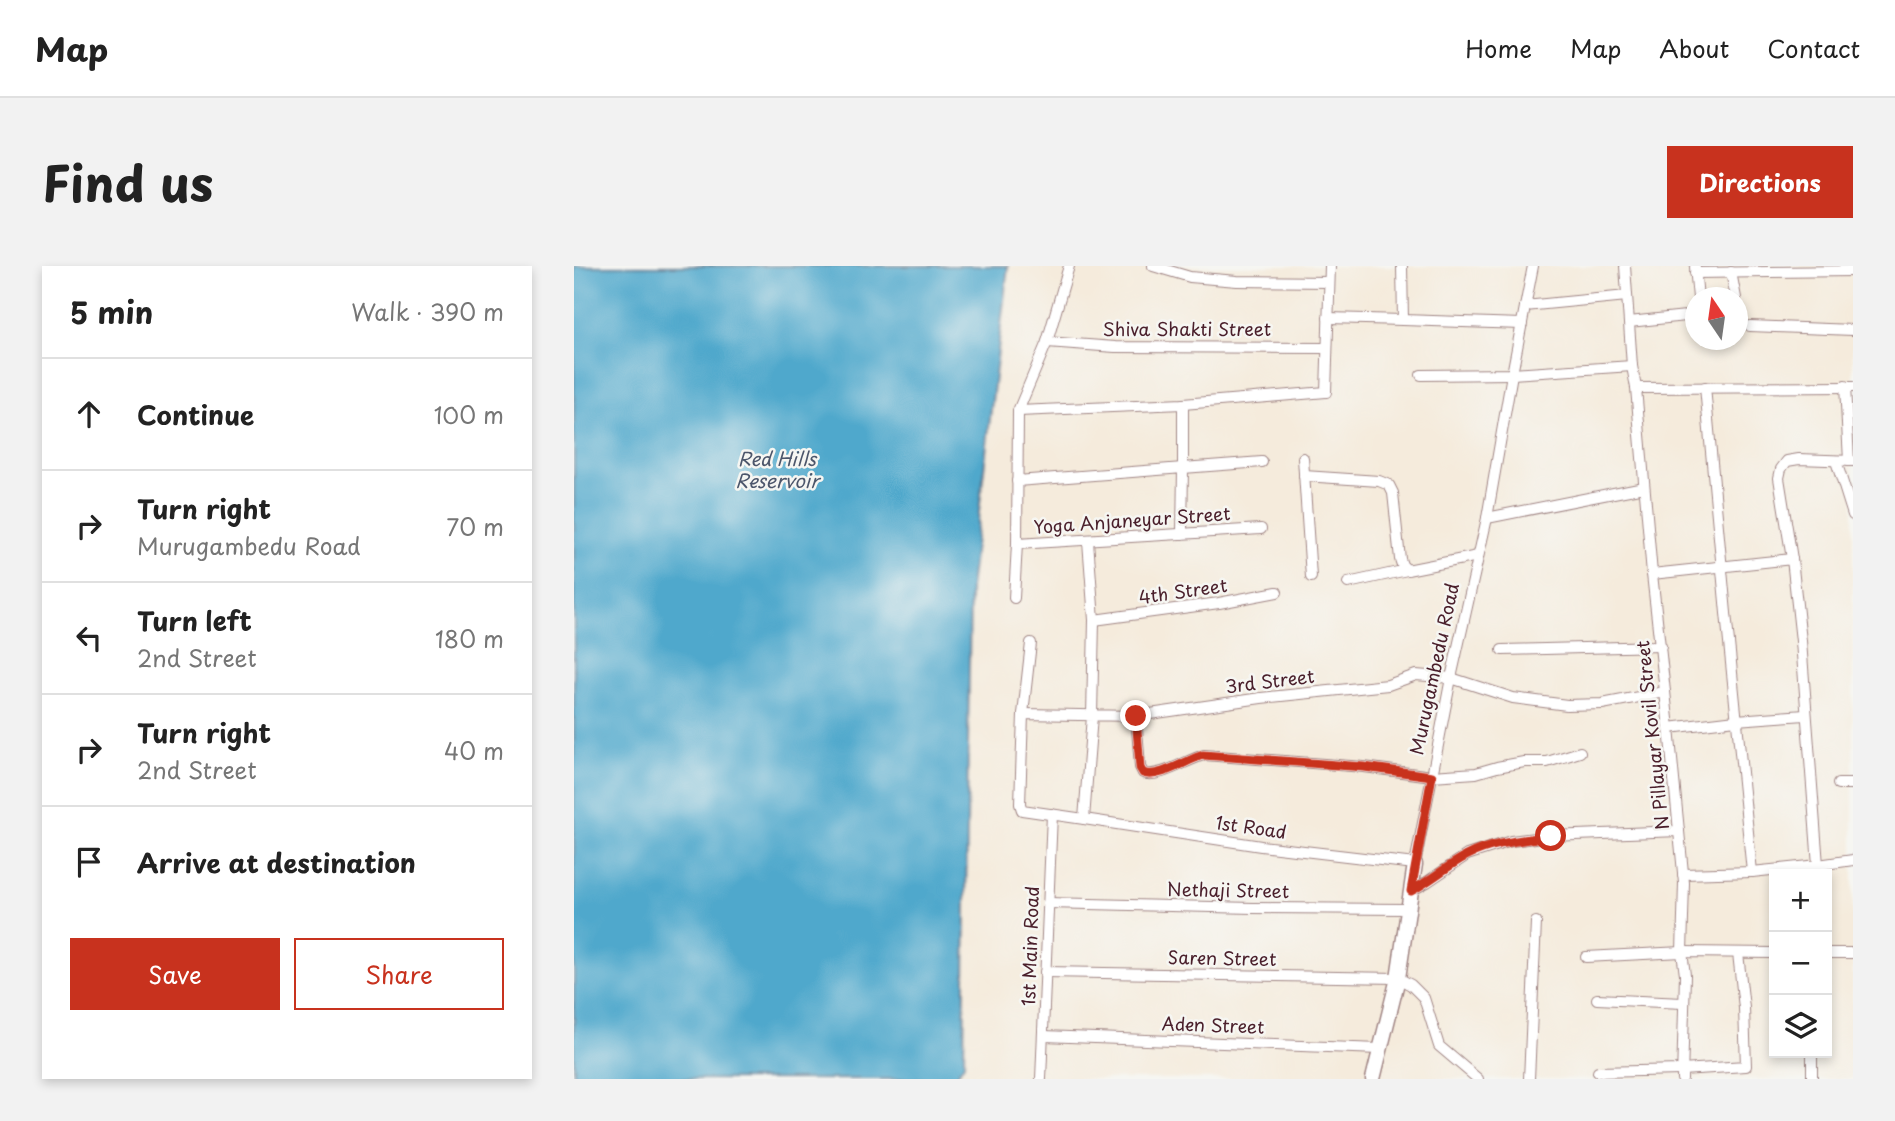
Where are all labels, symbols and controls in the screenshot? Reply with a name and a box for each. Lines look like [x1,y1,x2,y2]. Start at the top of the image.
text: Map [35,23,108,73]
text: Home [1465,30,1532,66]
text: Map [1570,30,1621,66]
text: About [1659,30,1729,66]
text: Contact [1767,30,1860,66]
text: Find us [42,145,213,219]
button: Directions [1667,146,1853,218]
north arrow [1685,287,1748,350]
text: 5 min [70,289,153,334]
text: Walk · 390 m [351,294,504,329]
street label: Shiva Shakti Street [1103,315,1271,342]
icon: ahead [70,395,108,433]
text: Continue [137,395,254,434]
text: 100 m [434,397,504,432]
water label: Red Hills Reservoir [735,444,821,494]
text: Turn right [137,489,271,528]
street label: Yoga Anjaneyar Street [1033,499,1231,540]
icon: right [70,507,108,545]
text: 70 m [446,509,504,544]
text: Murugambedu Road [137,528,361,563]
street label: 4th Street [1137,571,1229,610]
street label: Murugambedu Road [1402,580,1465,757]
text: Turn left [137,601,252,640]
icon: left [70,619,108,657]
text: 180 m [435,621,504,656]
street label: N Pillayar Kovil Street [1628,639,1675,831]
text: 2nd Street [137,640,257,675]
street label: 3rd Street [1224,662,1316,699]
route end [1120,700,1151,731]
text: Turn right [137,713,271,752]
icon: right [70,731,108,769]
text: 40 m [444,733,504,768]
text: 2nd Street [137,752,257,787]
street label: 1st Road [1214,808,1288,845]
route start [1535,820,1566,851]
icon: arrive [70,843,108,881]
text: Arrive at destination [137,843,416,882]
map controls [1769,869,1832,1058]
button: + [1769,869,1832,932]
street label: Nethaji Street [1167,875,1289,904]
street label: 1st Main Road [1014,886,1045,1006]
button: − [1769,932,1832,995]
button: Save [70,938,280,1010]
button: Share [294,938,504,1010]
street label: Saren Street [1167,943,1277,972]
button: layers [1769,995,1832,1058]
street label: Aden Street [1161,1009,1265,1040]

